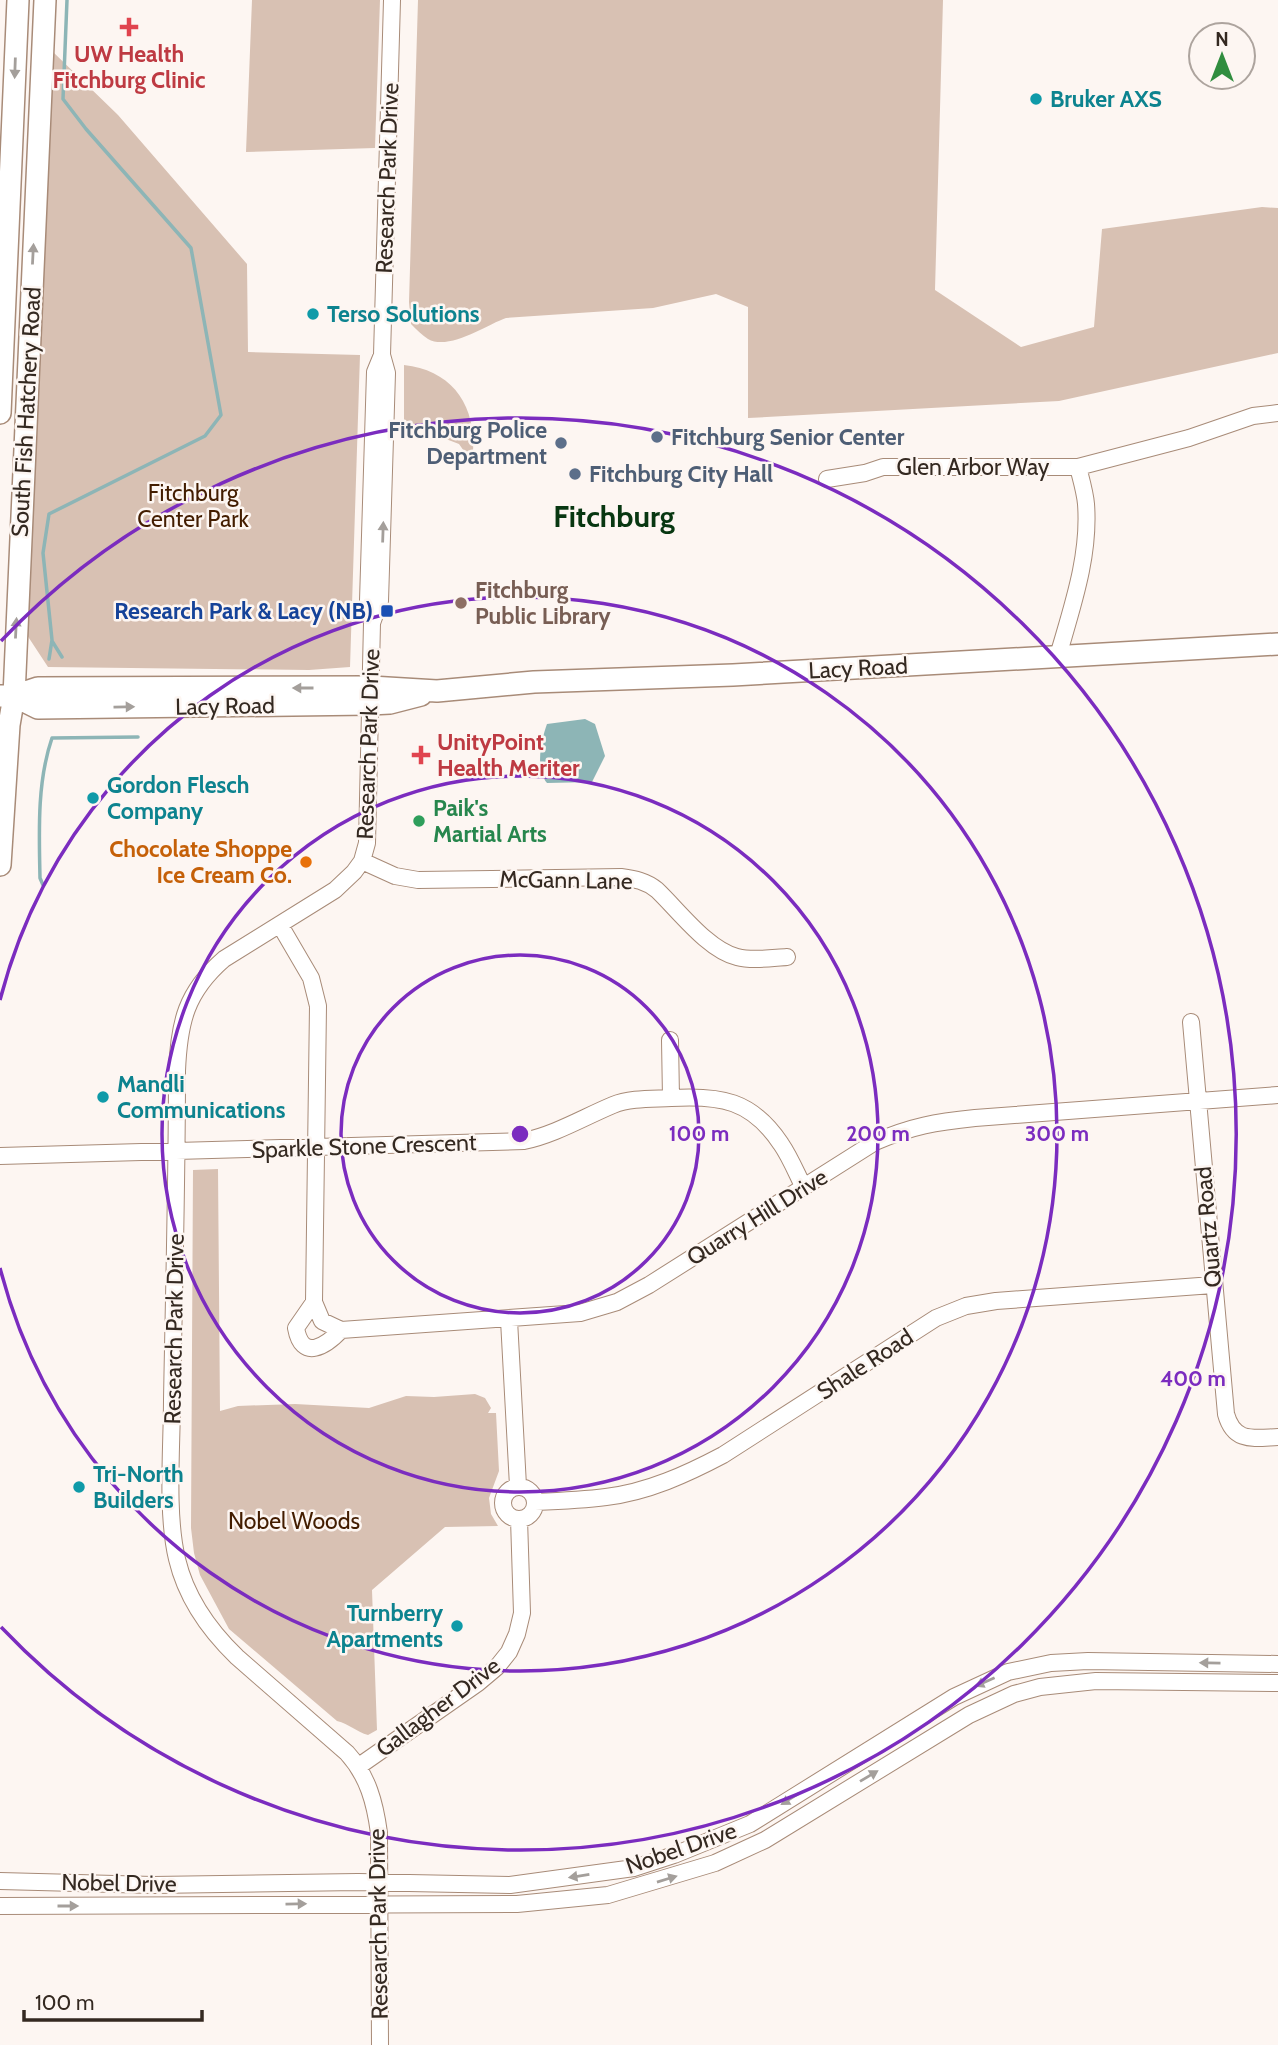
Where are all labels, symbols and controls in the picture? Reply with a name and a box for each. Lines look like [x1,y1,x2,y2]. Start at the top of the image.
marker: UW Health Fitchburg Clinic [119,17,139,37]
north arrow [1187,21,1257,91]
text: N [1215,28,1229,51]
place label: UW Health Fitchburg Clinic [53,40,205,94]
one-way arrow [9,57,20,79]
street label: Research Park Drive [370,82,404,274]
place label: Bruker AXS [1050,85,1162,113]
marker: Bruker AXS [1028,91,1044,107]
one-way arrow [28,242,39,264]
street label: South Fish Hatchery Road [5,286,47,538]
place label: Terso Solutions [327,300,480,328]
marker: Terso Solutions [305,306,321,322]
place label: Fitchburg Police Department [388,416,547,470]
place label: Fitchburg Senior Center [671,423,905,451]
marker: Fitchburg Senior Center [649,429,665,445]
marker: Fitchburg Police Department [553,435,569,451]
street label: Glen Arbor Way [897,453,1050,481]
place label: Fitchburg City Hall [589,460,773,488]
marker: Fitchburg City Hall [567,466,583,482]
park label: Fitchburg Center Park [137,479,250,533]
district label: Fitchburg [553,498,675,535]
one-way arrow [377,521,388,543]
place label: Fitchburg Public Library [475,576,611,630]
marker: Fitchburg Public Library [453,595,469,611]
place label: Research Park & Lacy (NB) [114,597,373,625]
marker: Research Park & Lacy (NB) [379,603,395,619]
one-way arrow [11,617,22,639]
street label: Research Park Drive [351,648,385,840]
street label: Lacy Road [807,651,909,685]
one-way arrow [291,682,313,694]
street label: Lacy Road [175,691,275,721]
one-way arrow [114,701,136,713]
place label: UnityPoint Health Meriter [437,728,580,782]
marker: UnityPoint Health Meriter [411,745,431,765]
place label: Gordon Flesch Company [107,771,249,825]
marker: Gordon Flesch Company [85,790,101,806]
place label: Paik's Martial Arts [433,794,547,848]
marker: Paik's Martial Arts [411,813,427,829]
place label: Chocolate Shoppe Ice Cream Co. [109,835,292,889]
marker: Chocolate Shoppe Ice Cream Co. [298,854,314,870]
street label: McGann Lane [499,865,633,895]
place label: Mandli Communications [117,1070,286,1124]
marker: Mandli Communications [95,1089,111,1105]
text: 100 m [669,1121,729,1146]
text: 200 m [846,1121,910,1146]
text: 300 m [1025,1121,1089,1146]
centre of rings [508,1122,532,1146]
street label: Sparkle Stone Crescent [251,1128,477,1164]
street label: Quarry Hill Drive [682,1162,833,1271]
street label: Quartz Road [1189,1165,1227,1289]
street label: Research Park Drive [158,1233,190,1425]
street label: Shale Road [812,1323,918,1405]
text: 400 m [1160,1366,1226,1391]
place label: Tri-North Builders [93,1460,184,1514]
marker: Tri-North Builders [71,1479,87,1495]
park label: Nobel Woods [228,1507,360,1535]
place label: Turnberry Apartments [326,1599,444,1653]
marker: Turnberry Apartments [449,1618,465,1634]
street label: Gallagher Drive [370,1651,506,1763]
one-way arrow [1199,1658,1221,1669]
one-way arrow [975,1676,995,1688]
one-way arrow [860,1769,879,1782]
one-way arrow [781,1793,800,1805]
street label: Nobel Drive [622,1816,740,1880]
street label: Research Park Drive [362,1828,394,2020]
street label: Nobel Drive [61,1868,177,1898]
one-way arrow [568,1871,590,1882]
one-way arrow [657,1873,678,1883]
one-way arrow [285,1898,307,1910]
one-way arrow [57,1900,79,1912]
scale bar [24,1979,203,2023]
text: 100 m [35,1990,94,2015]

